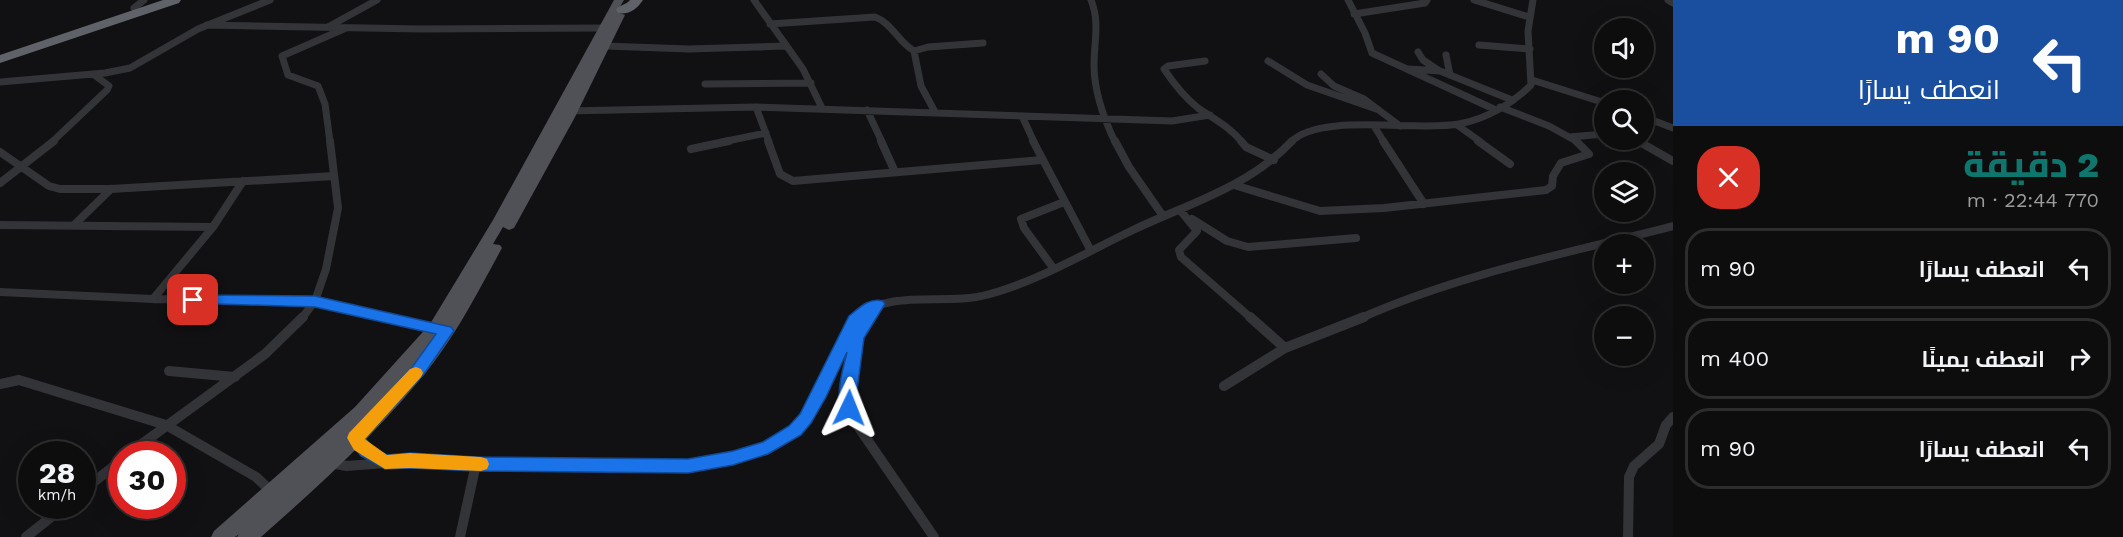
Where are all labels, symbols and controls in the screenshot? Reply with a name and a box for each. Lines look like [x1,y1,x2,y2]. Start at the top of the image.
text: 90 m [1896,14,2000,63]
map controls [1594,18,1654,366]
button: sound [1594,18,1654,78]
icon: left [2021,24,2099,102]
text: انعطف يسارًا [1858,74,2000,106]
button: search [1594,90,1654,150]
text: 2 دقيقة [1963,144,2099,186]
button: close [1697,146,1760,209]
button: layers [1594,162,1654,222]
text: 770 m · 22:44 [1967,188,2099,212]
button: + [1594,234,1654,294]
icon: left [2063,252,2096,285]
text: 90 m [1700,256,1756,281]
text: انعطف يسارًا [1919,257,2045,282]
pin [167,274,218,325]
icon: arrive [176,283,209,316]
button: − [1594,306,1654,366]
icon: right [2063,342,2096,375]
text: 400 m [1700,346,1769,371]
text: انعطف يمينًا [1921,347,2045,372]
position arrow [817,376,881,440]
icon: left [2063,432,2096,465]
text: 90 m [1700,436,1756,461]
text: انعطف يسارًا [1919,437,2045,462]
speed limit sign: 30 [108,441,186,519]
text: 28 [39,455,75,490]
text: km/h [38,486,76,504]

